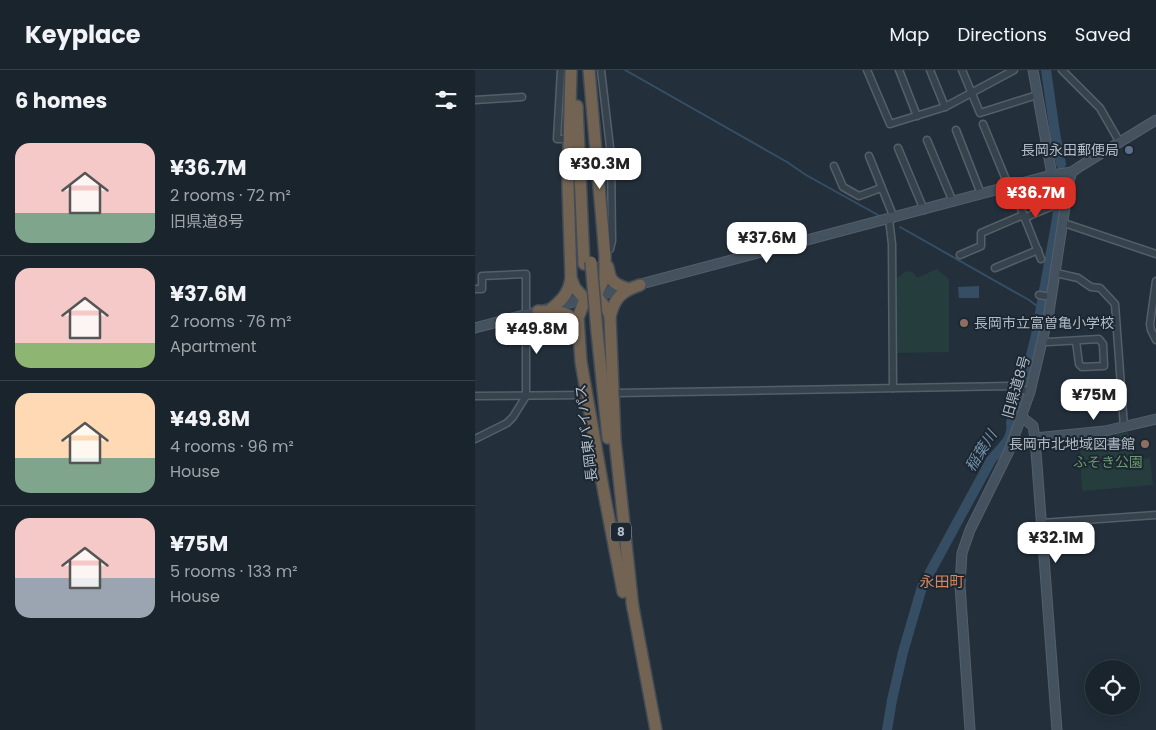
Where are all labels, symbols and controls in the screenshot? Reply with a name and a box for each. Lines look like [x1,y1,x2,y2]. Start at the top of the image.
text: Keyplace [25,18,141,51]
text: Map [890,22,929,47]
text: Directions [957,22,1047,47]
text: Saved [1075,22,1131,47]
text: 6 homes [15,86,107,115]
icon: filters [432,86,460,114]
place label: 長岡永田郵便局 [1021,140,1119,160]
marker: 長岡永田郵便局 [1123,144,1135,156]
pin: ¥30.3M [559,148,641,190]
text: ¥30.3M [570,152,630,175]
text: ¥36.7M [170,153,247,182]
icon: home [55,163,115,223]
pin: ¥36.7M [995,176,1077,219]
text: ¥36.7M [1007,181,1065,204]
text: 2 rooms · 72 m² [170,184,291,207]
text: 旧県道8号 [170,210,244,233]
pin: ¥37.6M [726,222,808,264]
text: ¥37.6M [738,226,796,249]
text: ¥37.6M [170,279,247,308]
icon: home [55,288,115,348]
text: 2 rooms · 76 m² [170,310,292,333]
pin: ¥49.8M [496,312,578,355]
place label: 長岡市立富曽亀小学校 [974,313,1114,333]
text: ¥49.8M [507,317,567,340]
marker: 長岡市立富曽亀小学校 [958,317,970,329]
text: Apartment [170,335,257,358]
street label: 旧県道8号 [997,353,1035,421]
pin: ¥75M [1064,378,1124,421]
street label: 長岡東バイパス [570,383,602,483]
text: ¥75M [1072,383,1116,406]
text: ¥49.8M [170,404,250,433]
icon: home [55,413,115,473]
water label: 稲葉川 [960,424,1002,475]
place label: 長岡市北地域図書館 [1009,434,1135,454]
text: 4 rooms · 96 m² [170,435,294,458]
marker: 長岡市北地域図書館 [1139,438,1151,450]
park label: ふそき公園 [1073,452,1143,472]
text: House [170,460,220,483]
road number: 8 [611,522,631,542]
pin: ¥32.1M [1015,522,1097,564]
text: ¥32.1M [1029,526,1083,549]
text: ¥75M [170,529,228,558]
icon: home [55,538,115,598]
text: 5 rooms · 133 m² [170,560,298,583]
district label: 永田町 [919,571,965,592]
text: House [170,585,220,608]
map controls [1085,660,1140,715]
button: locate [1085,660,1140,715]

